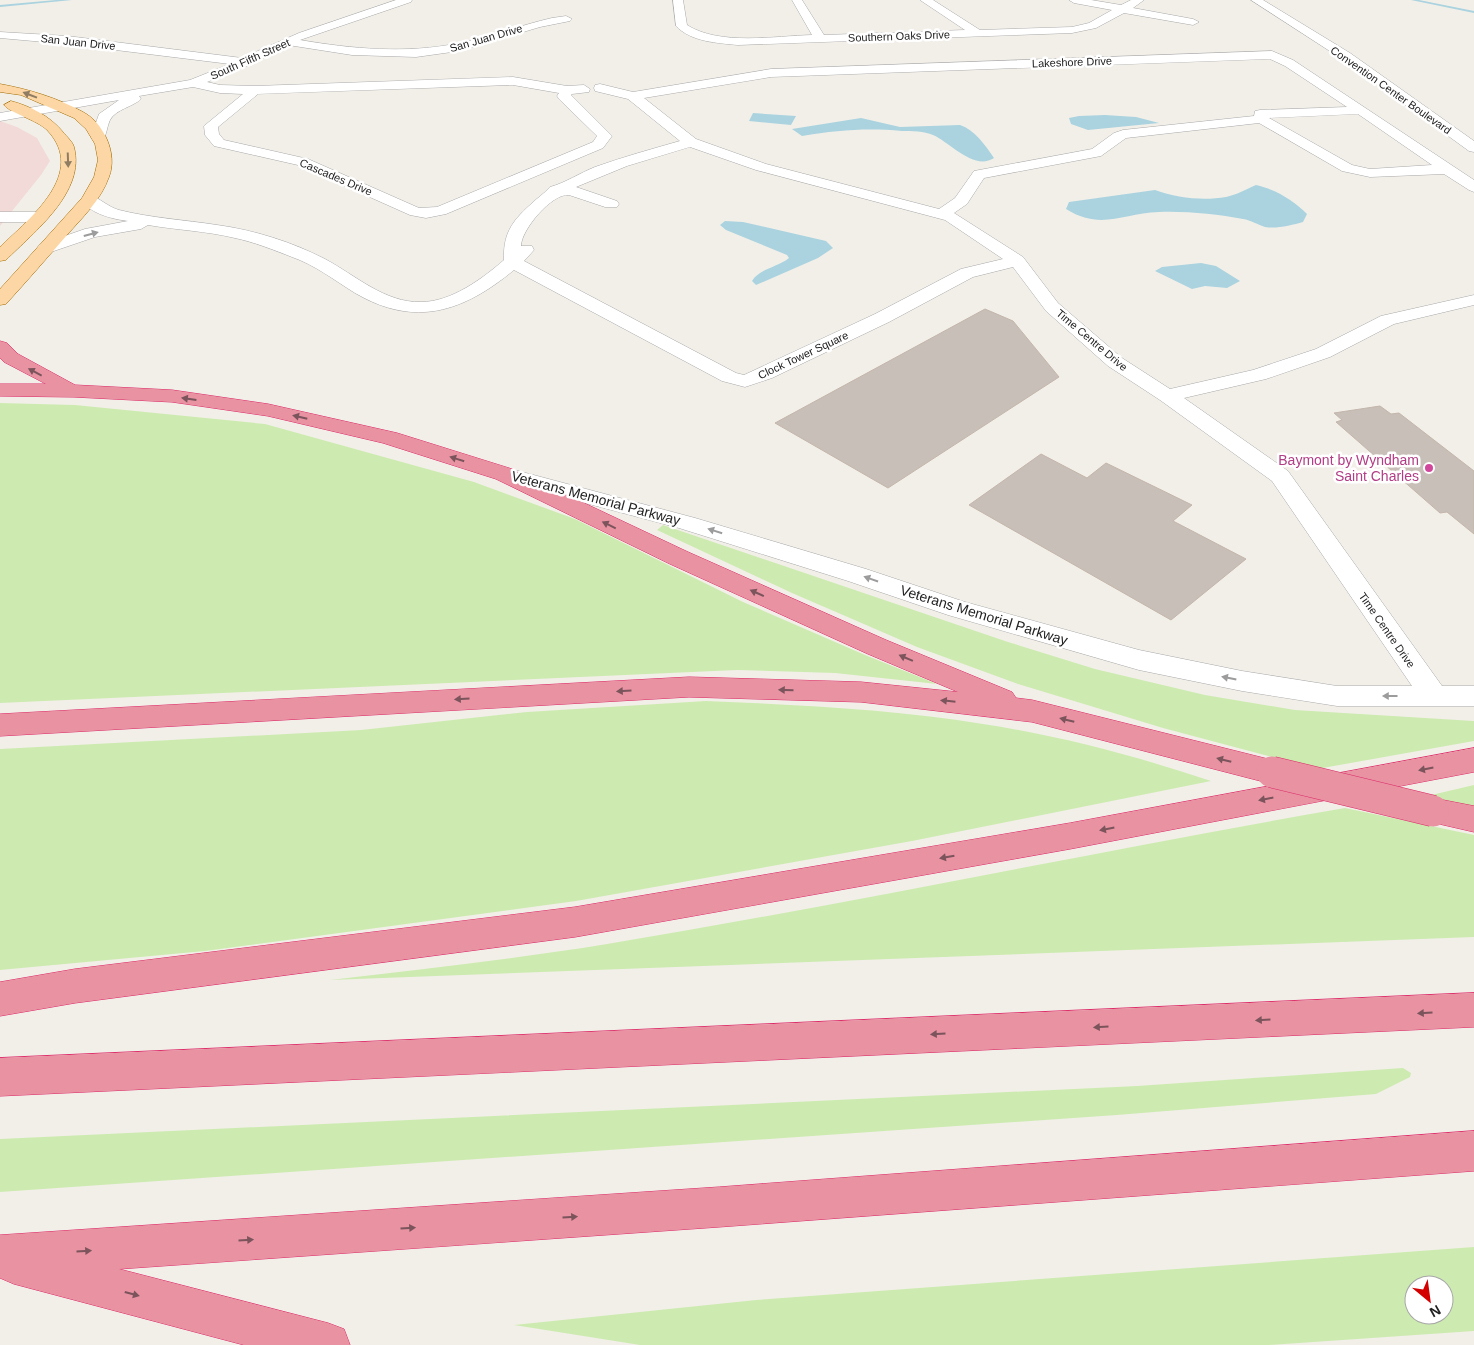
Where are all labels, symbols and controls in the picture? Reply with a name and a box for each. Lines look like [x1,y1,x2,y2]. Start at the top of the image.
street label: San Juan Drive [448,22,524,54]
street label: Southern Oaks Drive [848,28,950,44]
street label: San Juan Drive [40,32,116,52]
street label: South Fifth Street [208,36,292,82]
street label: Convention Center Boulevard [1328,44,1454,136]
street label: Lakeshore Drive [1032,55,1112,69]
one-way arrow [22,91,37,99]
one-way arrow [64,152,72,168]
street label: Cascades Drive [298,156,374,198]
one-way arrow [84,229,99,237]
street label: Time Centre Drive [1054,307,1130,373]
street label: Clock Tower Square [756,329,850,381]
one-way arrow [28,368,43,376]
one-way arrow [181,395,197,403]
one-way arrow [293,413,308,421]
place label: Baymont by Wyndham Saint Charles [1278,452,1419,484]
one-way arrow [450,455,465,463]
marker: Baymont by Wyndham Saint Charles [1423,462,1435,474]
street label: Veterans Memorial Parkway [510,468,682,528]
one-way arrow [602,521,617,529]
one-way arrow [708,527,723,535]
one-way arrow [863,575,878,582]
street label: Veterans Memorial Parkway [898,582,1070,648]
one-way arrow [750,589,764,597]
street label: Time Centre Drive [1357,590,1417,670]
one-way arrow [899,654,913,662]
one-way arrow [1221,674,1237,682]
one-way arrow [778,685,794,693]
one-way arrow [616,687,632,695]
one-way arrow [1382,692,1398,700]
one-way arrow [453,696,469,704]
one-way arrow [940,697,956,705]
one-way arrow [1059,716,1074,724]
one-way arrow [1217,756,1232,764]
one-way arrow [1418,765,1434,773]
one-way arrow [1259,795,1274,803]
one-way arrow [1099,825,1114,833]
one-way arrow [938,854,954,862]
one-way arrow [1417,1009,1433,1017]
one-way arrow [1255,1016,1271,1024]
one-way arrow [1092,1024,1108,1032]
one-way arrow [930,1031,946,1039]
one-way arrow [562,1213,578,1221]
one-way arrow [400,1224,416,1232]
one-way arrow [238,1235,254,1243]
one-way arrow [76,1246,92,1254]
north arrow [1404,1275,1454,1325]
one-way arrow [124,1290,139,1298]
text: N [1427,1302,1444,1321]

